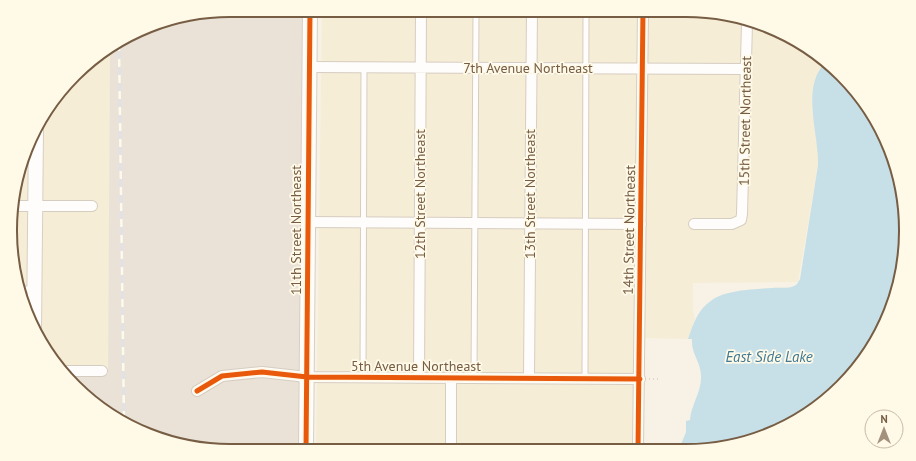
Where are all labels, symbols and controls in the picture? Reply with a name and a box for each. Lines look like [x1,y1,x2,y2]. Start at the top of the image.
street label: 15th Street Northeast [735,56,755,186]
street label: 7th Avenue Northeast [463,59,593,77]
street label: 12th Street Northeast [411,129,429,259]
street label: 13th Street Northeast [521,129,539,259]
street label: 11th Street Northeast [287,165,305,295]
street label: 14th Street Northeast [619,165,639,295]
water label: East Side Lake [725,347,813,366]
street label: 5th Avenue Northeast [351,357,481,375]
north arrow [864,409,904,449]
text: N [880,412,888,426]

